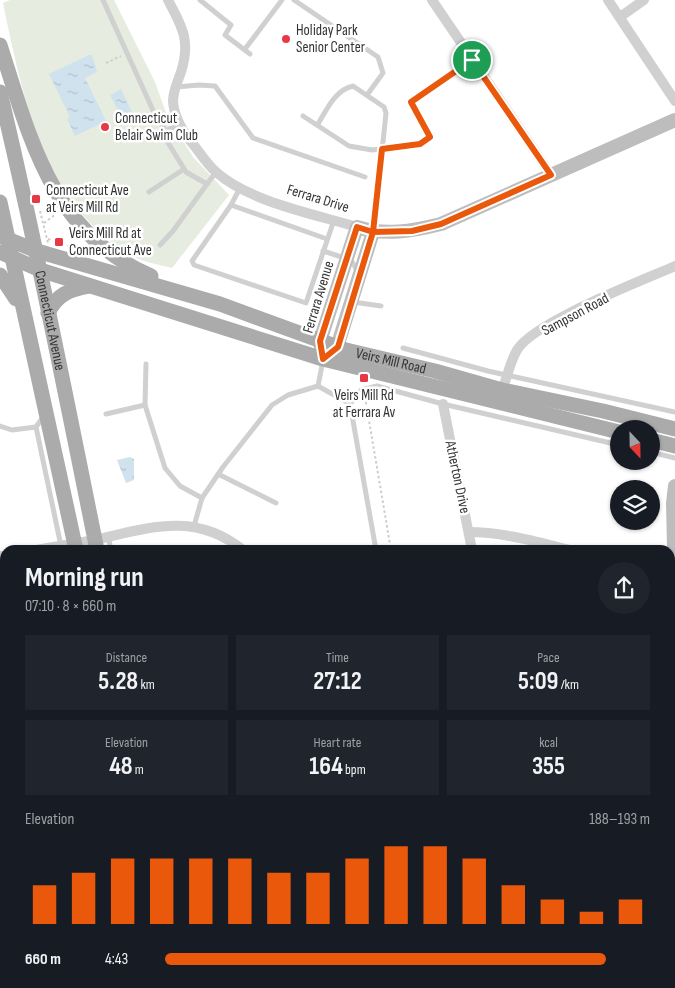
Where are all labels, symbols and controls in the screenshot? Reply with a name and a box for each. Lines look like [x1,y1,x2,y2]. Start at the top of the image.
place label: Holiday Park Senior Center [296,21,366,57]
marker: Holiday Park Senior Center [280,33,292,45]
pin [451,39,493,81]
icon: arrive [458,46,486,74]
place label: Connecticut Belair Swim Club [115,109,198,145]
marker: Connecticut Belair Swim Club [99,121,111,133]
street label: Ferrara Drive [284,180,351,217]
place label: Connecticut Ave at Veirs Mill Rd [46,181,129,217]
marker: Connecticut Ave at Veirs Mill Rd [30,193,42,205]
place label: Veirs Mill Rd at Connecticut Ave [69,224,152,260]
marker: Veirs Mill Rd at Connecticut Ave [53,236,65,248]
street label: Ferrara Avenue [298,259,338,336]
street label: Connecticut Avenue [30,269,69,372]
street label: Sampson Road [538,289,612,340]
street label: Veirs Mill Road [354,344,428,379]
marker: Veirs Mill Rd at Ferrara Av [358,372,370,384]
place label: Veirs Mill Rd at Ferrara Av [333,386,396,422]
north arrow [610,420,660,470]
map controls [610,420,660,530]
street label: Atherton Drive [440,438,474,515]
button: layers [610,480,660,530]
text: Morning run [25,561,144,594]
button: share [598,562,650,614]
text: 07:10 · 8 × 660 m [25,597,116,616]
text: Distance [106,649,147,666]
text: Time [326,649,349,666]
text: Pace [537,649,560,666]
text: 5.28 [98,666,138,697]
text: 27:12 [313,666,362,697]
text: 5:09 [518,666,558,697]
text: km [138,676,155,693]
text: /km [558,676,579,693]
text: Elevation [105,734,148,751]
text: Heart rate [314,734,361,751]
text: kcal [539,734,558,751]
text: 48 [109,751,133,782]
text: 164 [309,751,343,782]
text: 355 [532,751,565,782]
text: m [133,761,144,778]
text: bpm [343,761,366,778]
text: Elevation [25,810,74,829]
text: 188–193 m [589,810,650,829]
text: 660 m [25,950,61,969]
text: 4:43 [105,950,128,969]

